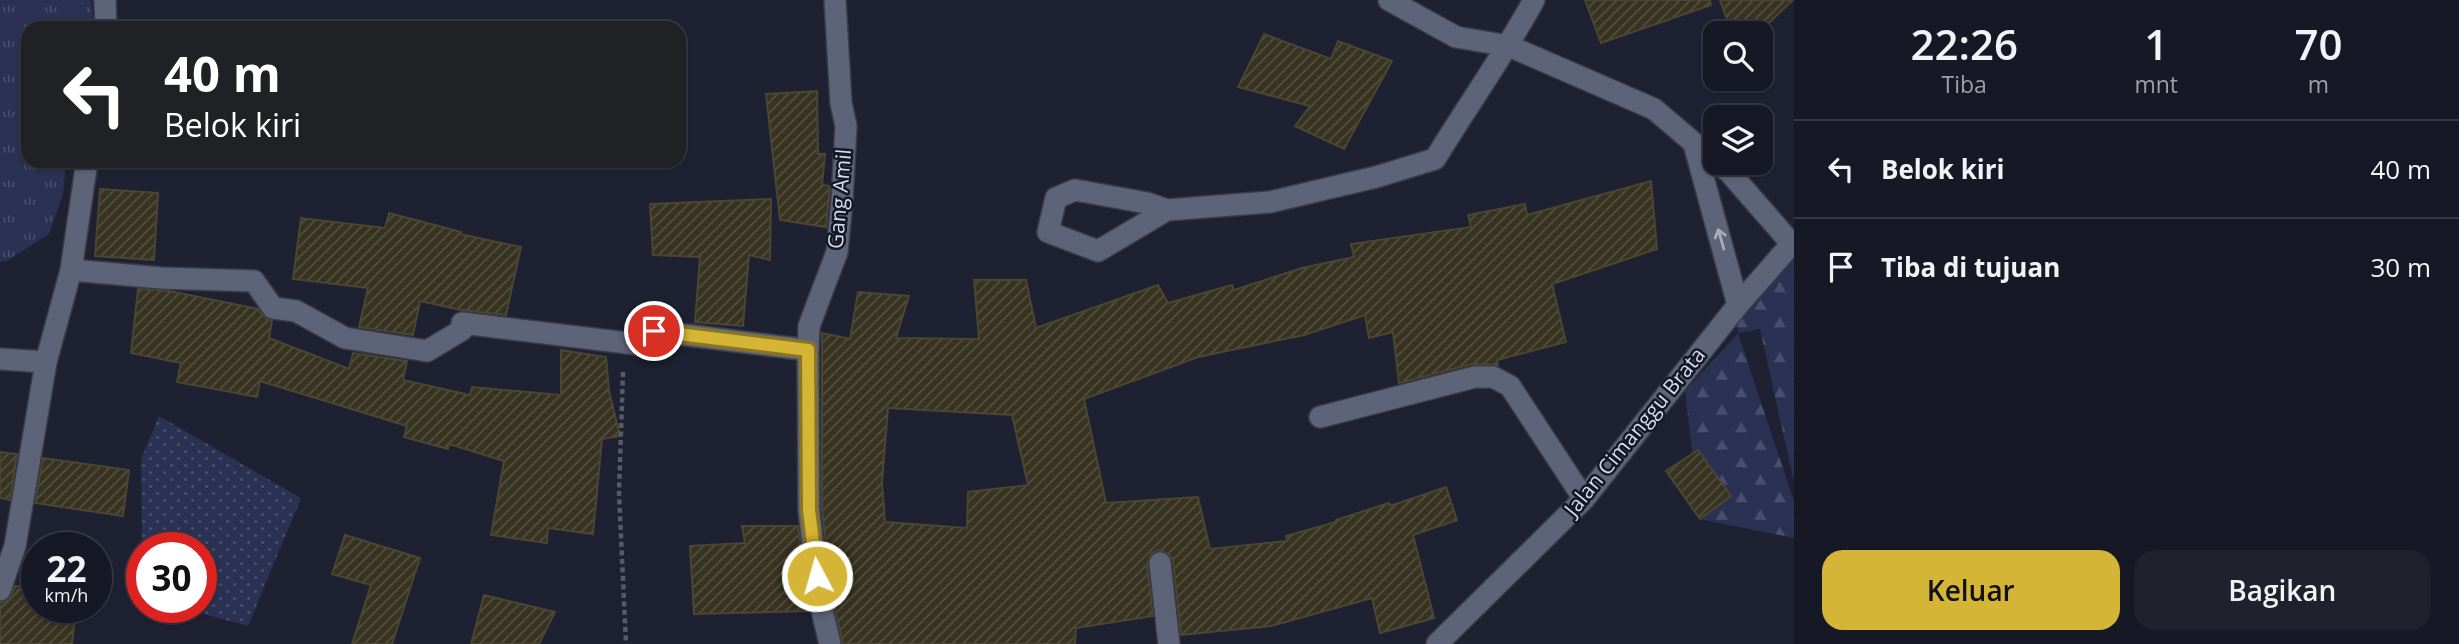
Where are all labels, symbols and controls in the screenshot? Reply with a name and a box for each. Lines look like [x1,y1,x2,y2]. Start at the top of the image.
text: 22:26 [1910,15,2018,72]
text: 1 [2144,15,2168,72]
text: 70 [2295,15,2343,72]
map controls [1703,21,1773,175]
button: search [1703,21,1773,91]
text: 40 m [164,40,281,106]
icon: left [49,49,140,140]
text: Tiba [1942,68,1987,100]
text: mnt [2134,68,2178,100]
text: m [2308,68,2329,100]
text: Belok kiri [164,103,301,146]
button: layers [1703,105,1773,175]
street label: Gang Amil [821,148,857,250]
icon: left [1822,150,1860,188]
text: Belok kiri [1881,151,2005,187]
text: 40 m [2370,151,2431,187]
one-way arrow [1714,228,1727,250]
icon: arrive [1822,248,1860,286]
text: Tiba di tujuan [1881,249,2060,285]
text: 30 m [2370,249,2431,285]
pin [624,301,684,361]
icon: arrive [635,312,673,350]
street label: Jalan Cimanggu Brata [1556,341,1711,523]
speed limit sign: 30 [126,532,217,623]
position arrow [780,539,854,613]
text: 22 [46,545,87,592]
button: Keluar [1822,550,2120,630]
button: Bagikan [2134,550,2431,630]
text: km/h [45,583,88,607]

